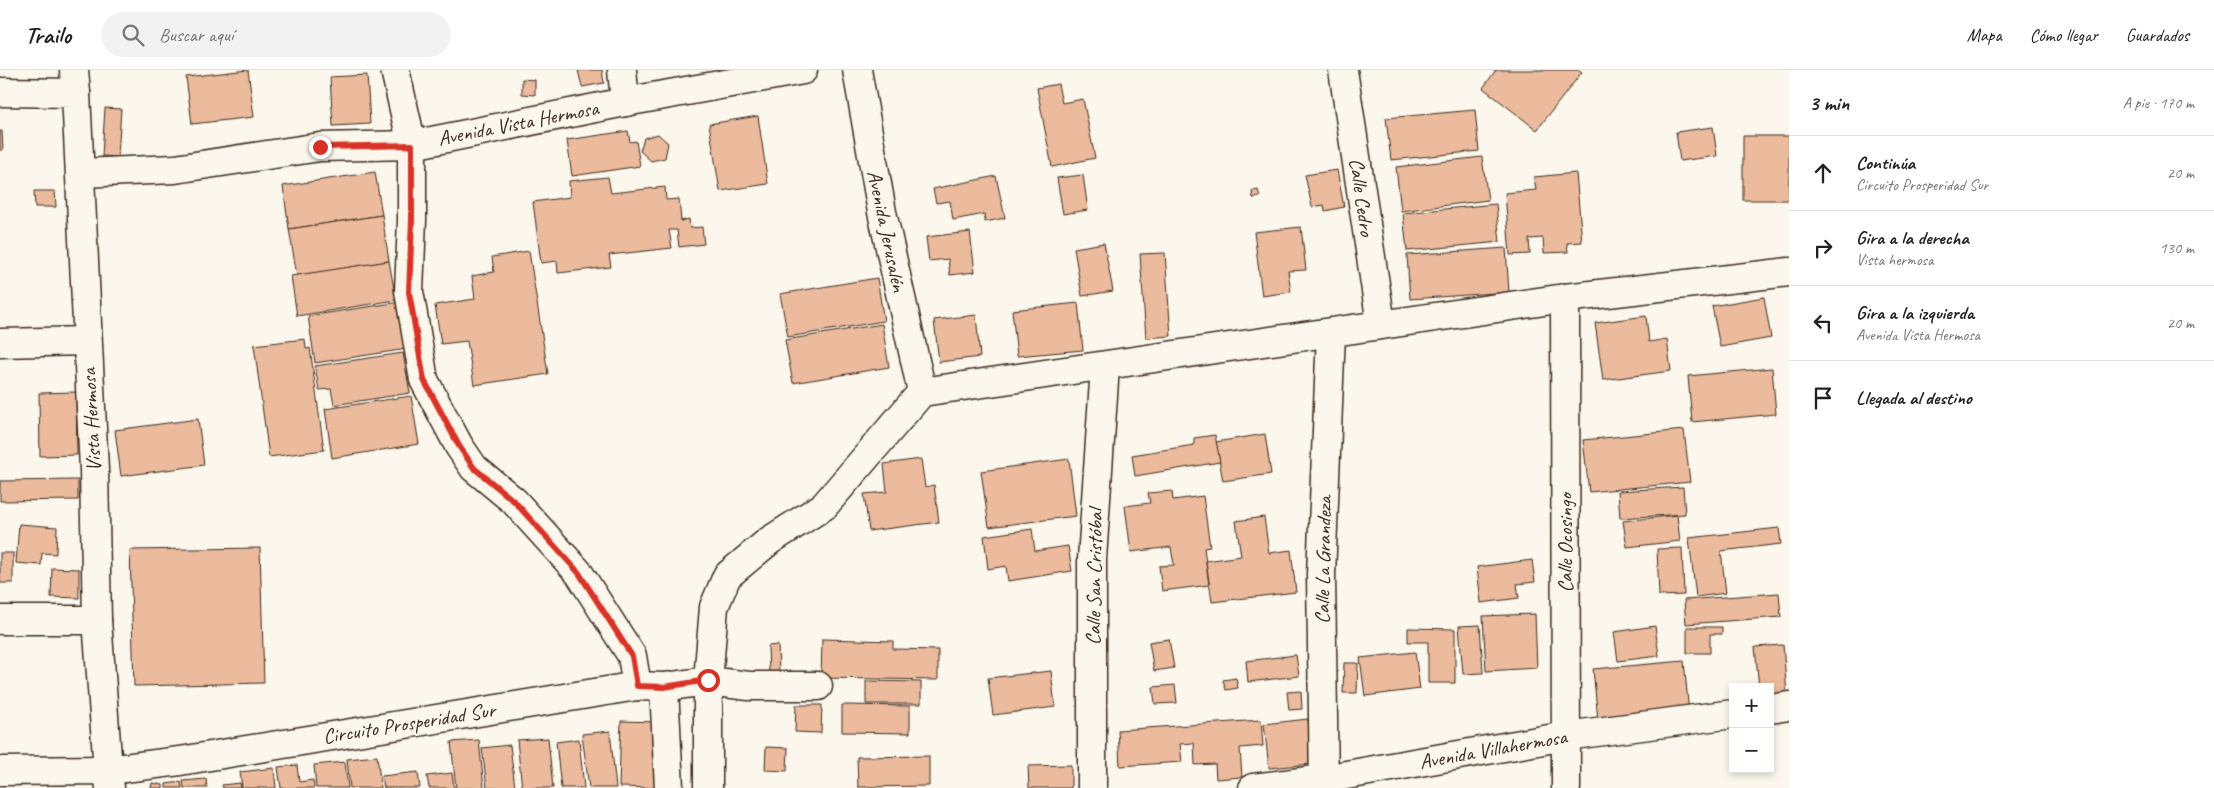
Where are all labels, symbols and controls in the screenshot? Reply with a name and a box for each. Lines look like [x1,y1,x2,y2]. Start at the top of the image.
search box [101,12,451,57]
text: Trailo [25,20,71,50]
icon: search [119,21,147,49]
text: Buscar aquí [159,23,233,47]
text: Mapa [1967,24,2002,46]
text: Cómo llegar [2030,24,2098,46]
text: Guardados [2126,24,2189,46]
text: 3 min [1809,90,1849,116]
text: A pie · 170 m [2123,93,2194,113]
street label: Avenida Vista Hermosa [436,94,602,151]
route end [309,136,332,159]
text: Continúa [1856,151,1915,175]
street label: Calle Cedro [1344,156,1381,239]
icon: ahead [1809,159,1837,187]
text: 20 m [2167,163,2194,183]
street label: Avenida Jerusalén [861,168,913,295]
text: Circuito Prosperidad Sur [1856,175,1988,195]
text: Gira a la derecha [1856,226,1969,250]
icon: right [1809,234,1837,262]
text: 130 m [2160,238,2194,258]
text: Vista hermosa [1856,250,1933,270]
text: Gira a la izquierda [1856,301,1974,325]
icon: left [1809,309,1837,337]
text: 20 m [2167,313,2194,333]
text: Avenida Vista Hermosa [1856,325,1980,345]
street label: Vista Hermosa [75,366,107,472]
icon: arrive [1809,384,1837,412]
text: Llegada al destino [1856,386,1972,410]
street label: Calle Ocosingo [1552,491,1578,593]
street label: Calle La Grandeza [1309,494,1337,624]
street label: Calle San Cristóbal [1080,505,1108,645]
route start [697,669,720,692]
map controls [1729,683,1774,773]
button: + [1729,683,1774,728]
street label: Circuito Prosperidad Sur [321,696,499,749]
street label: Avenida Villahermosa [1417,723,1570,775]
button: − [1729,728,1774,773]

